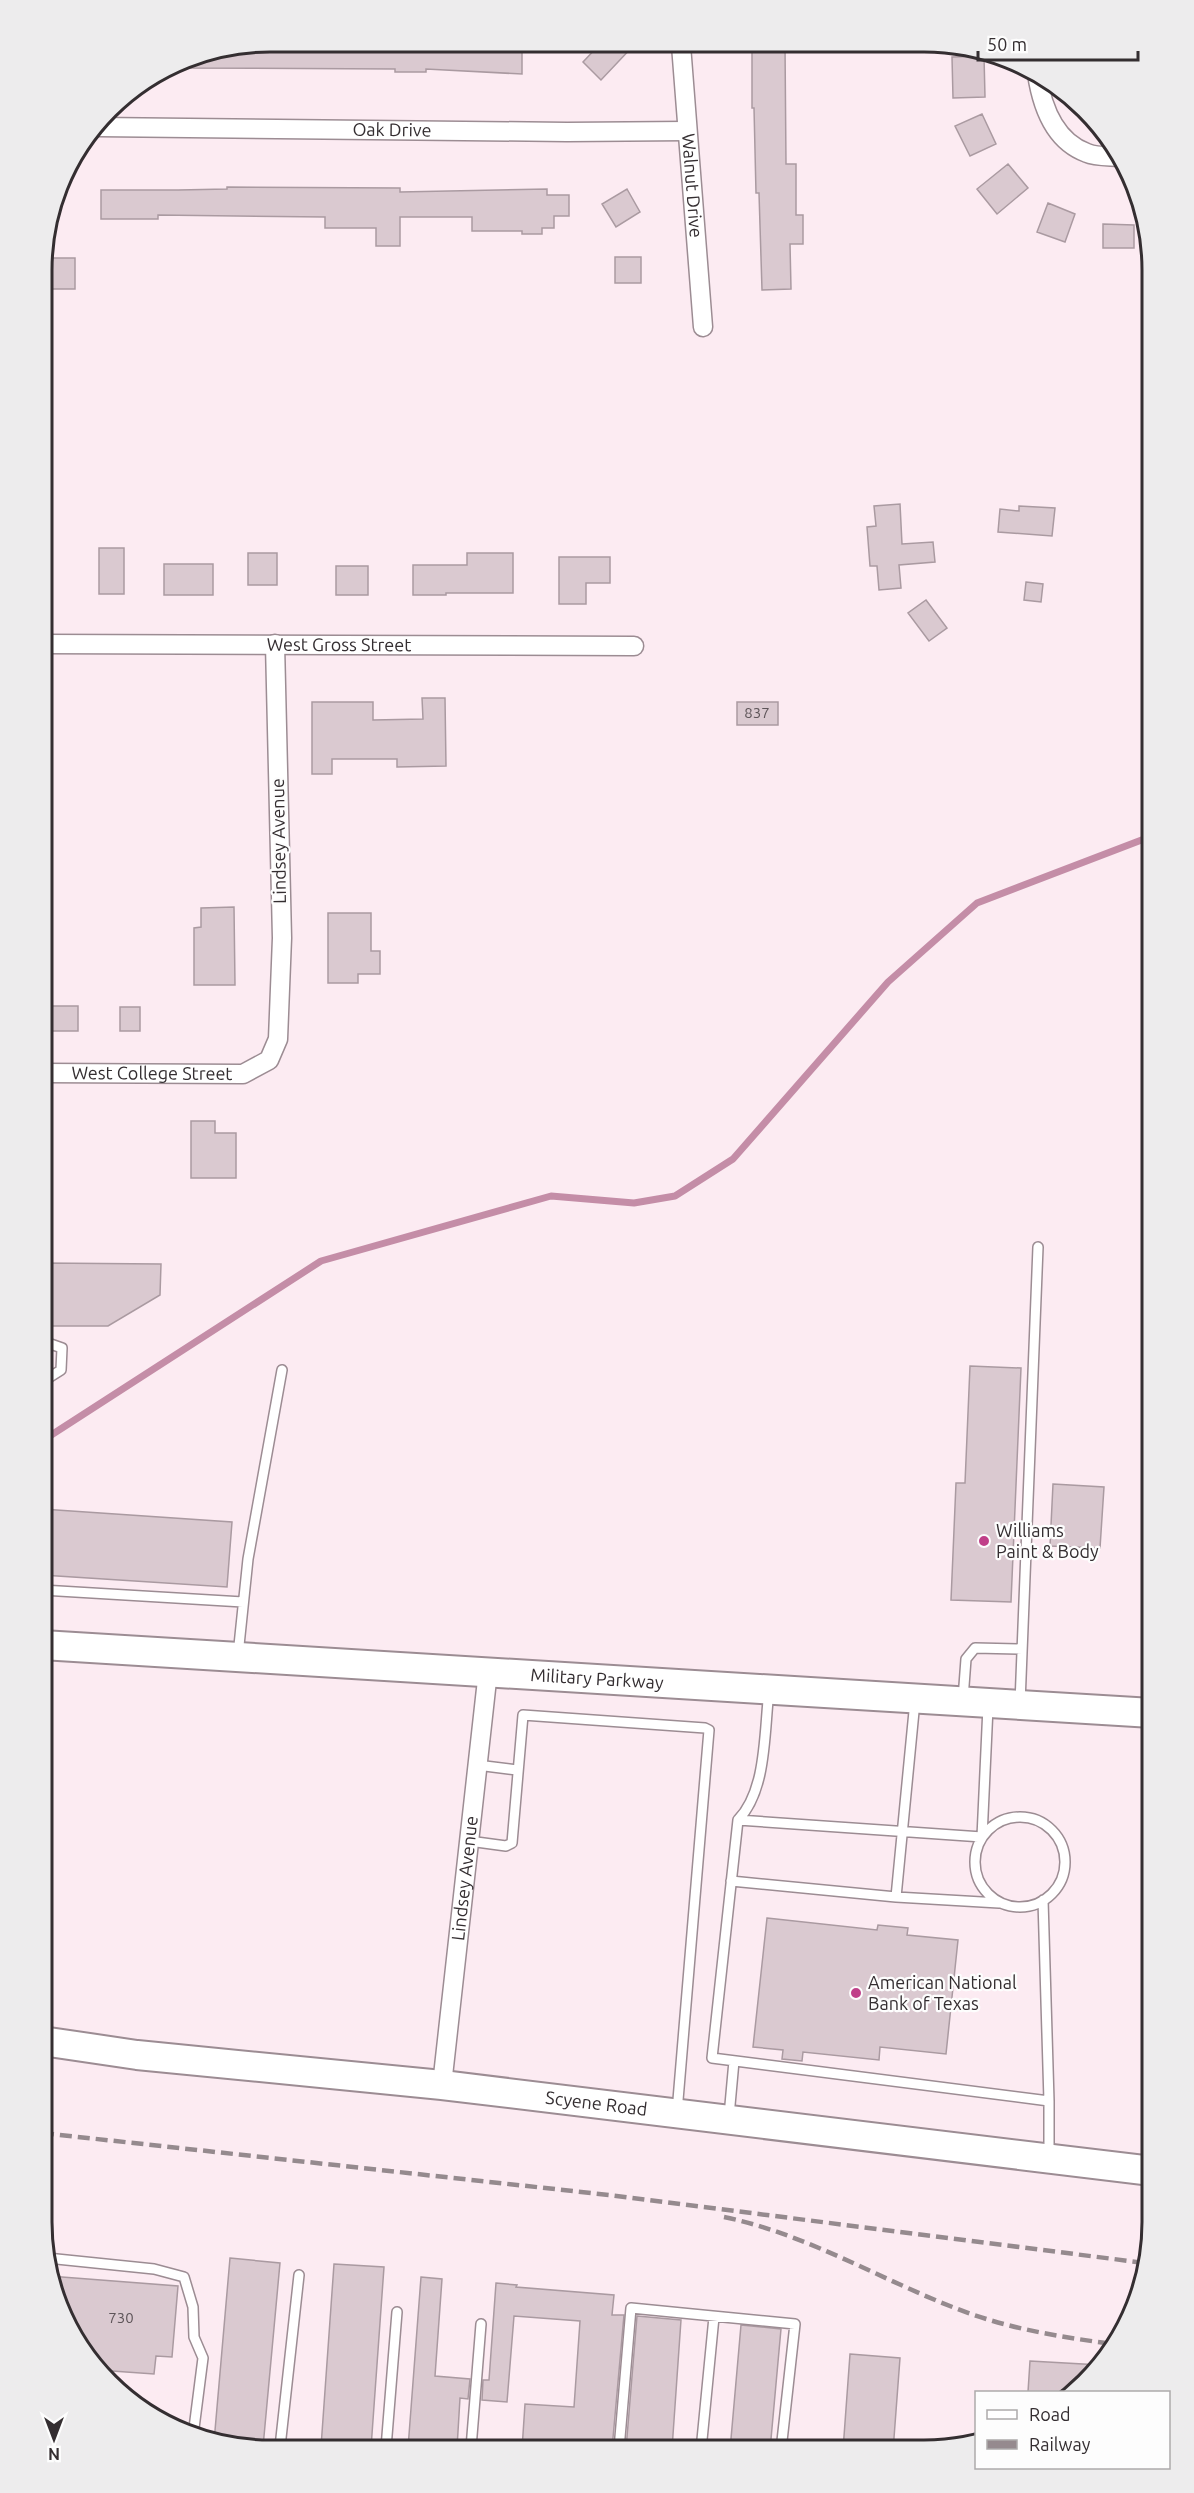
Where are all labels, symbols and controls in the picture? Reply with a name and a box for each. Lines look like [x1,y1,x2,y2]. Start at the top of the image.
scale bar [978,24,1138,62]
text: 50 m [987,34,1027,54]
street label: Oak Drive [352,119,432,140]
street label: Walnut Drive [679,133,707,238]
street label: West Gross Street [267,634,411,654]
house number: 837 [744,704,770,721]
street label: Lindsey Avenue [267,778,289,904]
street label: West College Street [71,1062,233,1083]
place label: Williams Paint & Body [996,1520,1099,1561]
marker: Williams Paint & Body [977,1534,991,1548]
street label: Military Parkway [530,1664,664,1692]
street label: Lindsey Avenue [447,1815,481,1942]
place label: American National Bank of Texas [868,1972,1017,2013]
marker: American National Bank of Texas [849,1986,863,2000]
street label: Scyene Road [544,2087,649,2119]
house number: 730 [108,2309,134,2326]
legend [975,2391,1170,2469]
text: Road [1029,2404,1071,2424]
north arrow [24,2409,84,2469]
text: Railway [1029,2434,1091,2454]
text: N [48,2445,60,2463]

